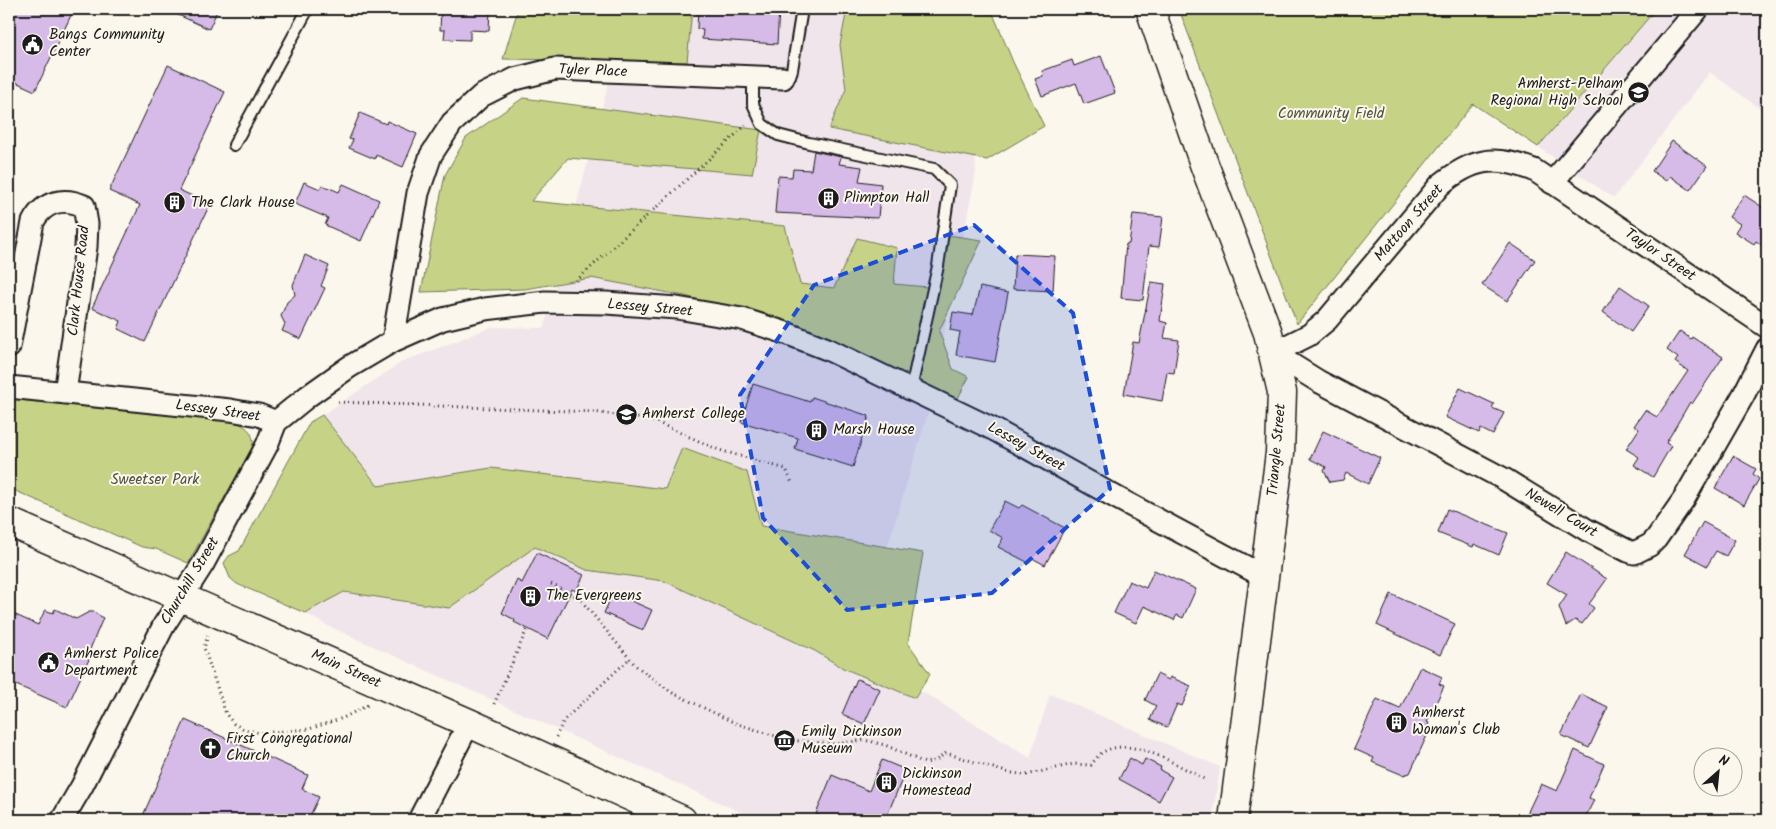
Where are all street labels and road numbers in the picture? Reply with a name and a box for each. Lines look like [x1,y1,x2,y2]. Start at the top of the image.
street label: Tyler Place [558,58,628,84]
street label: Mattoon Street [1368,179,1450,267]
street label: Taylor Street [1619,222,1701,288]
street label: Clark House Road [61,224,97,337]
street label: Lessey Street [606,292,694,324]
street label: Lessey Street [174,393,262,429]
street label: Triangle Street [1261,402,1293,497]
street label: Lessey Street [983,416,1069,478]
street label: Newell Court [1520,482,1602,544]
street label: Churchill Street [154,532,226,630]
street label: Main Street [307,643,385,695]

